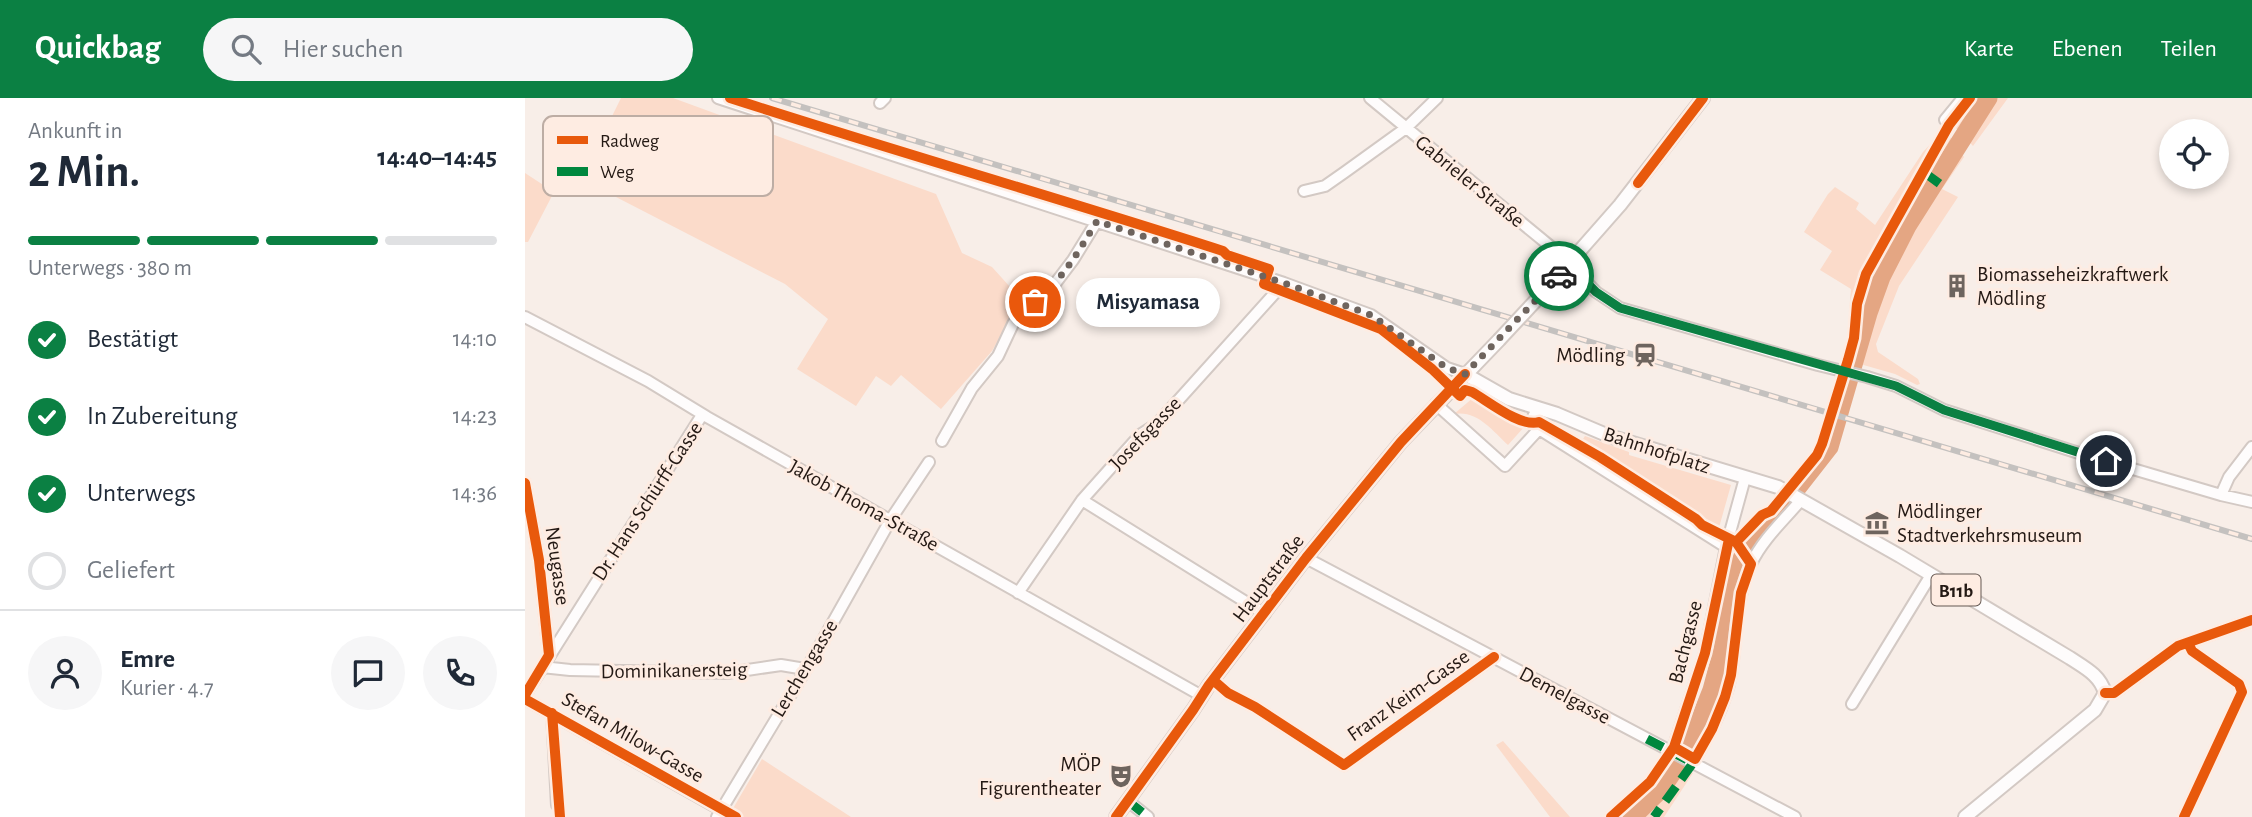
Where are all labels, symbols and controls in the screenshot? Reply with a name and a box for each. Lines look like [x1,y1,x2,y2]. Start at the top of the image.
search box [203,18,693,81]
icon: search [227,30,265,68]
text: Quickbag [35,32,161,65]
text: Hier suchen [283,36,403,62]
text: Karte [1964,37,2014,61]
text: Ebenen [2052,37,2123,61]
text: Teilen [2161,37,2217,61]
legend [543,116,773,196]
map controls [2159,119,2229,189]
button: locate [2159,119,2229,189]
text: Ankunft in [28,120,122,143]
street label: Gabrieler Straße [1411,131,1528,232]
text: Radweg [600,132,660,151]
text: 14:40–14:45 [377,144,497,170]
text: 2 Min. [28,149,140,195]
text: Weg [600,163,635,182]
courier [1524,241,1594,311]
text: Unterwegs · 380 m [28,257,192,280]
icon: car [1540,257,1578,295]
place label: Biomasseheizkraftwerk Mödling [1977,264,2169,309]
pin [1005,272,1065,332]
building icon: Biomasseheizkraftwerk Mödling [1943,272,1971,300]
callout: Misyamasa [1077,278,1221,326]
icon: bag [1016,283,1054,321]
text: Misyamasa [1096,291,1200,314]
icon: check [28,321,66,359]
text: Bestätigt [87,326,178,352]
text: 14:10 [453,328,497,351]
station icon: Mödling [1631,341,1659,369]
place label: Mödling [1556,345,1626,366]
street label: Josefsgasse [1106,393,1185,474]
icon: check [28,398,66,436]
text: In Zubereitung [87,403,237,429]
text: 14:23 [453,405,497,428]
street label: Dr. Hans Schürff-Gasse [588,418,707,584]
street label: Bahnhofplatz [1601,423,1713,478]
pin [2076,431,2136,491]
icon: home [2087,442,2125,480]
street label: Jakob Thoma-Straße [785,456,942,555]
icon: check [28,475,66,513]
text: Unterwegs [87,480,196,506]
text: 14:36 [452,482,497,505]
place label: Mödlinger Stadtverkehrsmuseum [1897,501,2082,546]
museum icon: Mödlinger Stadtverkehrsmuseum [1863,509,1891,537]
street label: Neugasse [542,525,573,607]
street label: Hauptstraße [1229,531,1308,626]
text: Geliefert [87,557,175,583]
road number: B11b [1931,575,1981,606]
street label: Bachgasse [1665,598,1706,686]
street label: Lerchengasse [767,616,842,721]
button: person [28,636,102,710]
button: chat [331,636,405,710]
button: phone [423,636,497,710]
text: Emre [120,646,175,672]
street label: Franz Keim-Gasse [1343,646,1473,745]
street label: Dominikanersteig [601,659,748,682]
street label: Demelgasse [1516,663,1614,728]
text: Kurier · 4.7 [120,677,214,700]
street label: Stefan Milow-Gasse [558,688,707,787]
place label: MÖP Figurentheater [979,753,1101,799]
theatre icon: MÖP Figurentheater [1107,762,1135,790]

